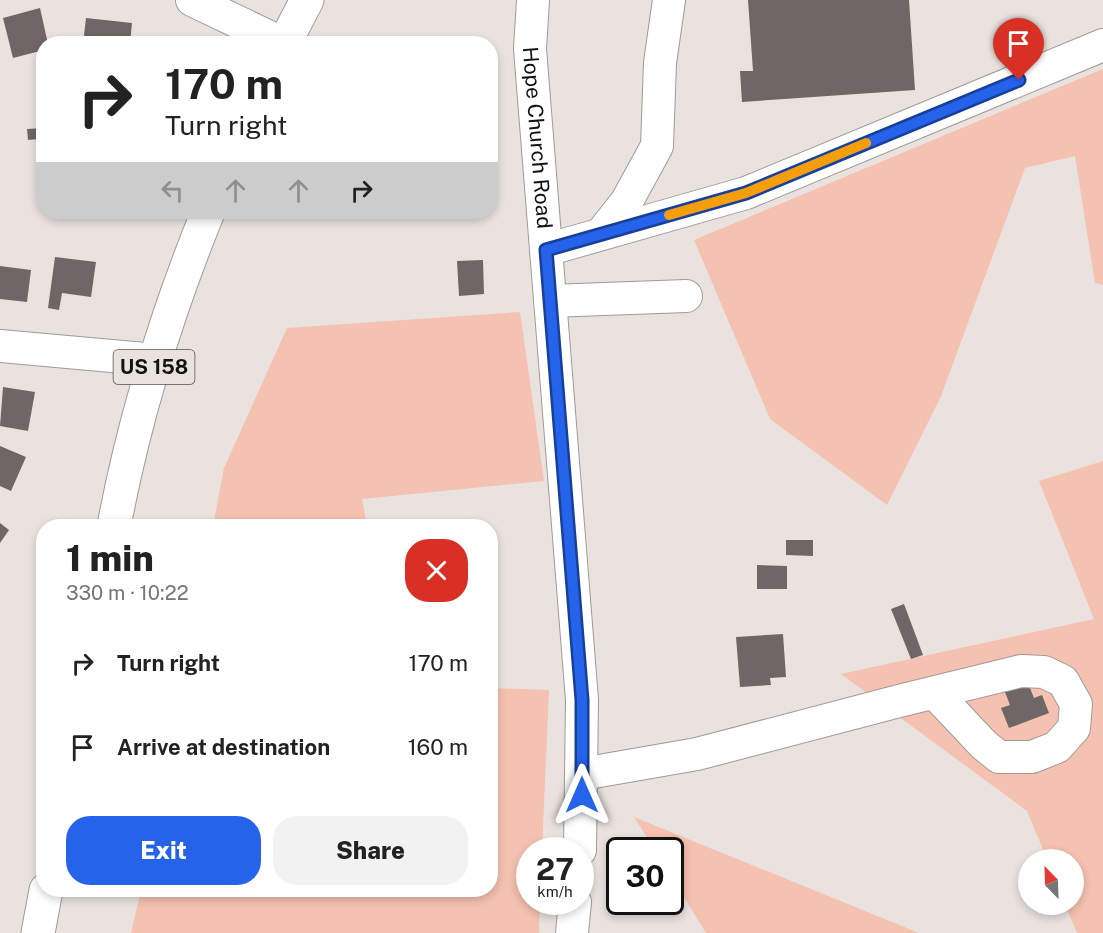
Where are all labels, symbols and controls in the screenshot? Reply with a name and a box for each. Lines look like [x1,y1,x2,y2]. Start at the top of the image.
pin [993,18,1044,80]
icon: arrive [1002,27,1035,60]
street label: Hope Church Road [518,46,557,230]
text: 170 m [165,59,283,108]
icon: right [66,60,144,138]
text: Turn right [165,109,288,141]
icon: left [156,174,189,207]
icon: ahead [219,174,252,207]
icon: ahead [282,174,315,207]
icon: right [345,174,378,207]
road number: US 158 [114,350,195,384]
text: 1 min [66,537,154,579]
button: close [405,539,468,602]
text: 330 m · 10:22 [66,581,189,605]
icon: right [66,647,99,680]
text: Turn right [117,650,220,676]
text: 170 m [408,650,468,676]
icon: arrive [66,731,99,764]
text: Arrive at destination [117,734,330,760]
text: 160 m [408,734,468,760]
position arrow [550,763,614,827]
button: Exit [66,816,261,885]
button: Share [273,816,468,885]
speed limit sign: 30 [606,837,684,915]
north arrow [1018,849,1084,915]
map controls [1018,849,1084,915]
text: 27 [536,851,574,887]
text: km/h [537,883,573,900]

